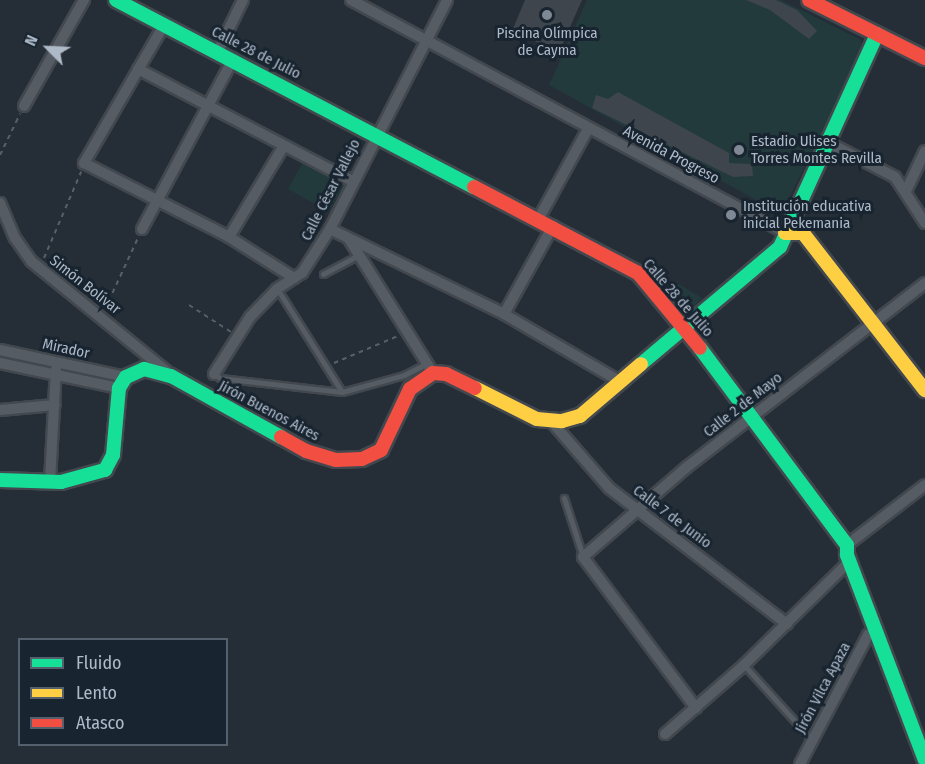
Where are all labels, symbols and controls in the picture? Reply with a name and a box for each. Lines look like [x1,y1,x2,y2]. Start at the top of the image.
marker: Piscina Olímpica de Cayma [540,8,554,22]
north arrow [18,18,78,78]
street label: Calle 28 de Julio [208,23,304,83]
place label: Piscina Olímpica de Cayma [496,24,598,59]
text: N [20,32,42,49]
street label: Avenida Progreso [620,122,722,188]
place label: Estadio Ulises Torres Montes Revilla [751,132,882,167]
street label: Calle César Vallejo [298,136,364,244]
marker: Estadio Ulises Torres Montes Revilla [732,143,746,157]
place label: Institución educativa inicial Pekemania [743,197,872,232]
marker: Institución educativa inicial Pekemania [724,208,738,222]
street label: Simón Bolívar [46,252,124,318]
street label: Calle 28 de Julio [639,255,717,341]
street label: Mirador [41,335,91,363]
street label: Calle 2 de Mayo [700,369,786,441]
street label: Jirón Buenos Aires [216,377,322,445]
street label: Calle 7 de Junio [629,482,715,552]
legend [18,638,228,746]
street label: Jirón Vilca Apaza [791,639,855,737]
text: Fluido [76,652,122,674]
text: Lento [76,682,117,704]
text: Atasco [76,712,124,734]

